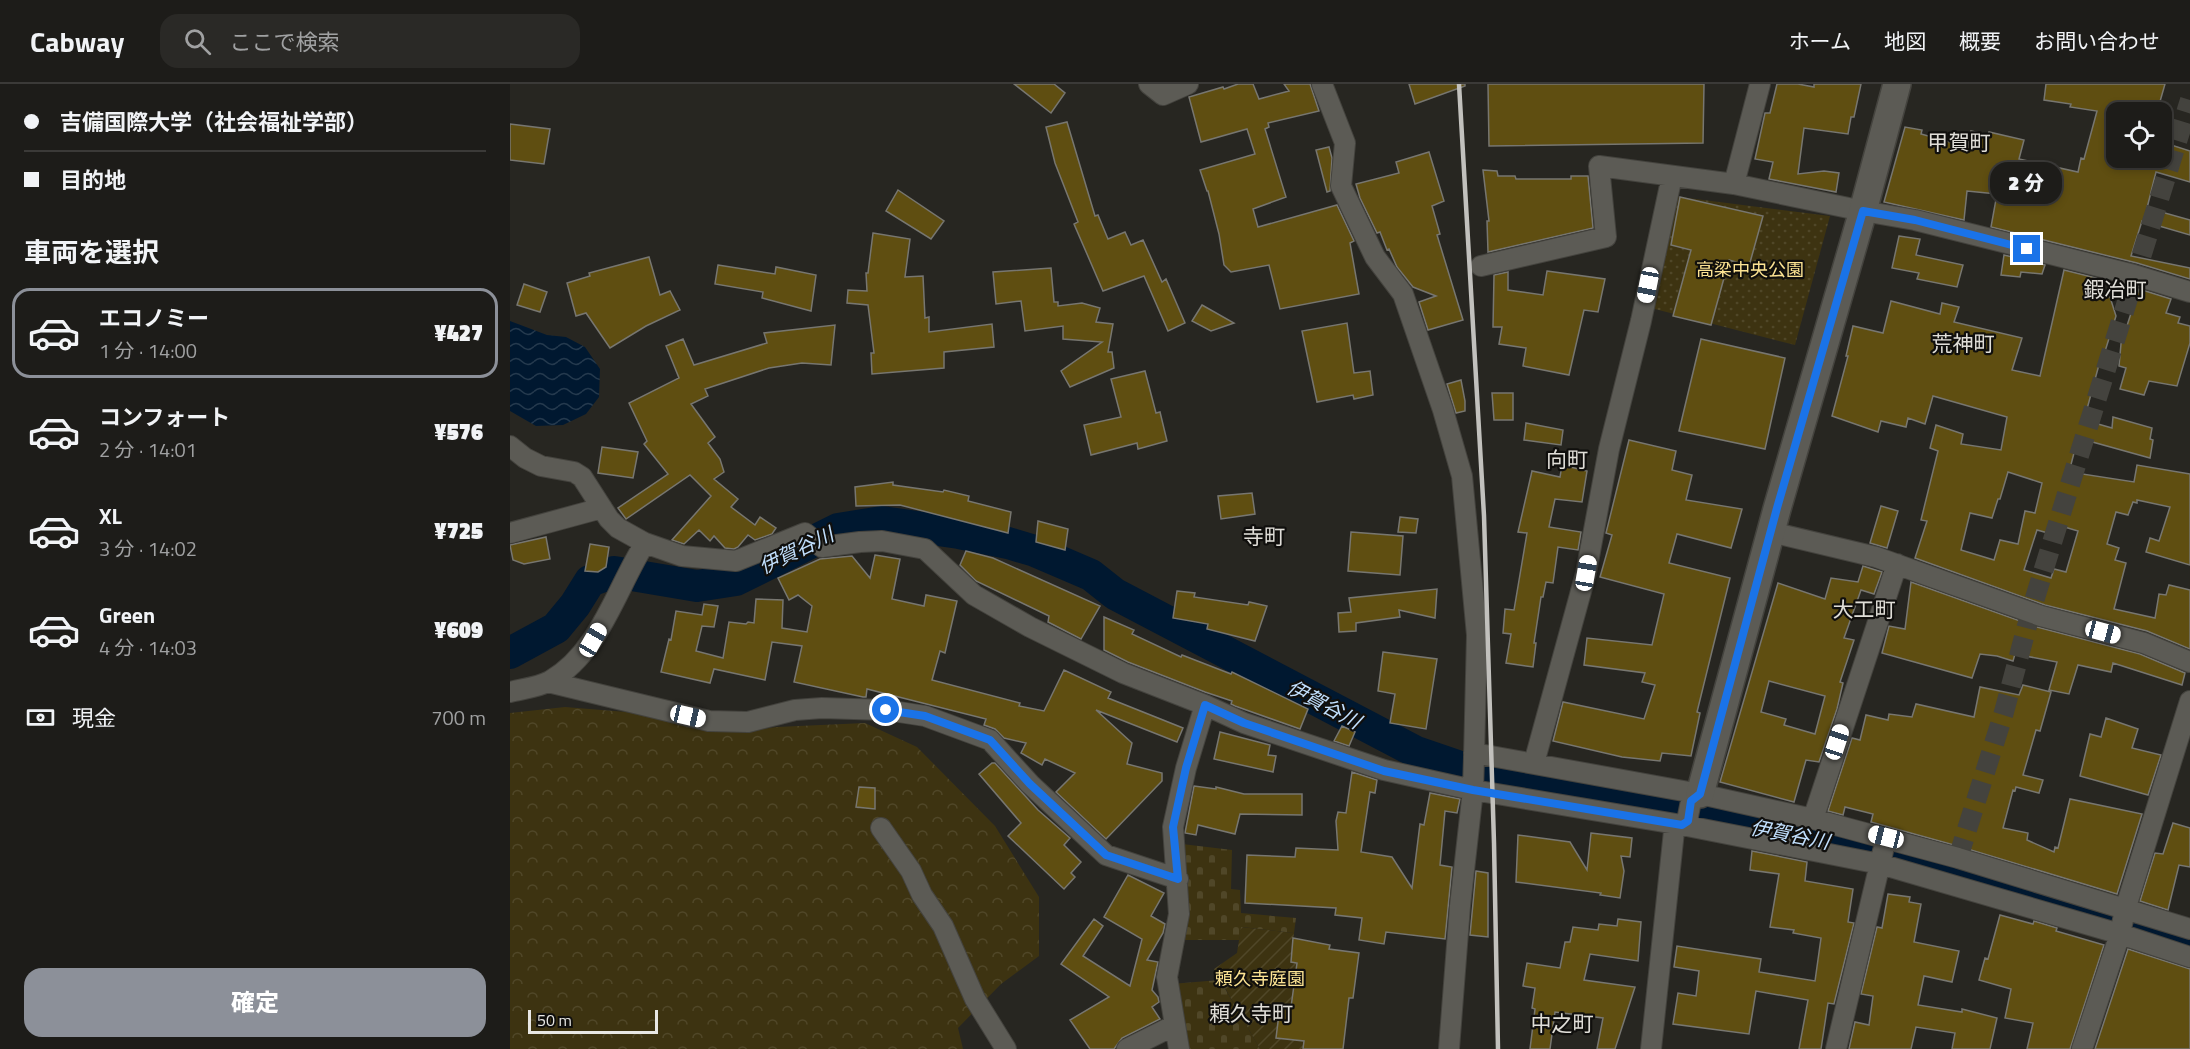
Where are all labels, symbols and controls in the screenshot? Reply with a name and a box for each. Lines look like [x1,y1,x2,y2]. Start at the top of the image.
search box [160,14,580,68]
text: Cabway [30,20,124,63]
icon: search [181,25,214,58]
text: ここで検索 [229,25,340,59]
text: ホーム [1789,25,1851,57]
text: 地図 [1884,25,1926,57]
text: 概要 [1959,25,2001,57]
text: お問い合わせ [2034,25,2160,57]
map controls [2106,102,2172,168]
button: locate [2106,102,2172,168]
text: 吉備国際大学（社会福祉学部） [60,105,368,139]
district label: 甲賀町 [1928,126,1991,158]
callout: 2 分 [1991,162,2063,204]
text: 目的地 [60,163,126,197]
text: 2 分 [2008,167,2044,198]
text: 車両を選択 [24,231,159,272]
route end [2013,235,2040,262]
park label: 高梁中央公園 [1696,256,1804,283]
car [1636,266,1660,304]
district label: 鍜冶町 [2084,273,2147,305]
text: エコノミー [99,301,209,335]
icon: car [27,306,81,360]
text: ¥427 [434,316,483,350]
district label: 荒神町 [1932,327,1995,359]
text: 1 分 · 14:00 [99,335,197,366]
text: コンフォート [99,400,230,434]
icon: car [27,405,81,459]
text: ¥576 [434,415,483,449]
text: 2 分 · 14:01 [99,434,197,465]
district label: 向町 [1546,443,1588,475]
text: XL [99,499,122,533]
icon: car [27,504,81,558]
text: ¥725 [434,514,483,548]
water label: 伊賀谷川 [753,518,841,581]
district label: 寺町 [1243,520,1285,552]
text: 3 分 · 14:02 [99,533,197,564]
car [1574,554,1598,592]
district label: 大工町 [1833,593,1896,625]
text: Green [99,598,155,632]
icon: car [27,603,81,657]
text: ¥609 [434,613,483,647]
car [2083,619,2123,645]
car [576,620,610,660]
text: 4 分 · 14:03 [99,632,197,663]
water label: 伊賀谷川 [1281,672,1368,737]
route start [872,696,899,723]
icon: cash [24,701,57,734]
text: 現金 [72,701,116,735]
text: 700 m [431,702,486,733]
car [668,703,708,729]
car [1823,722,1851,762]
water label: 伊賀谷川 [1748,811,1834,857]
car [1866,824,1906,850]
park label: 頼久寺庭園 [1215,965,1305,992]
button: 確定 [24,968,486,1037]
district label: 頼久寺町 [1209,997,1293,1029]
scale bar [528,1007,658,1034]
district label: 中之町 [1531,1007,1594,1039]
text: 50 m [537,1008,572,1032]

